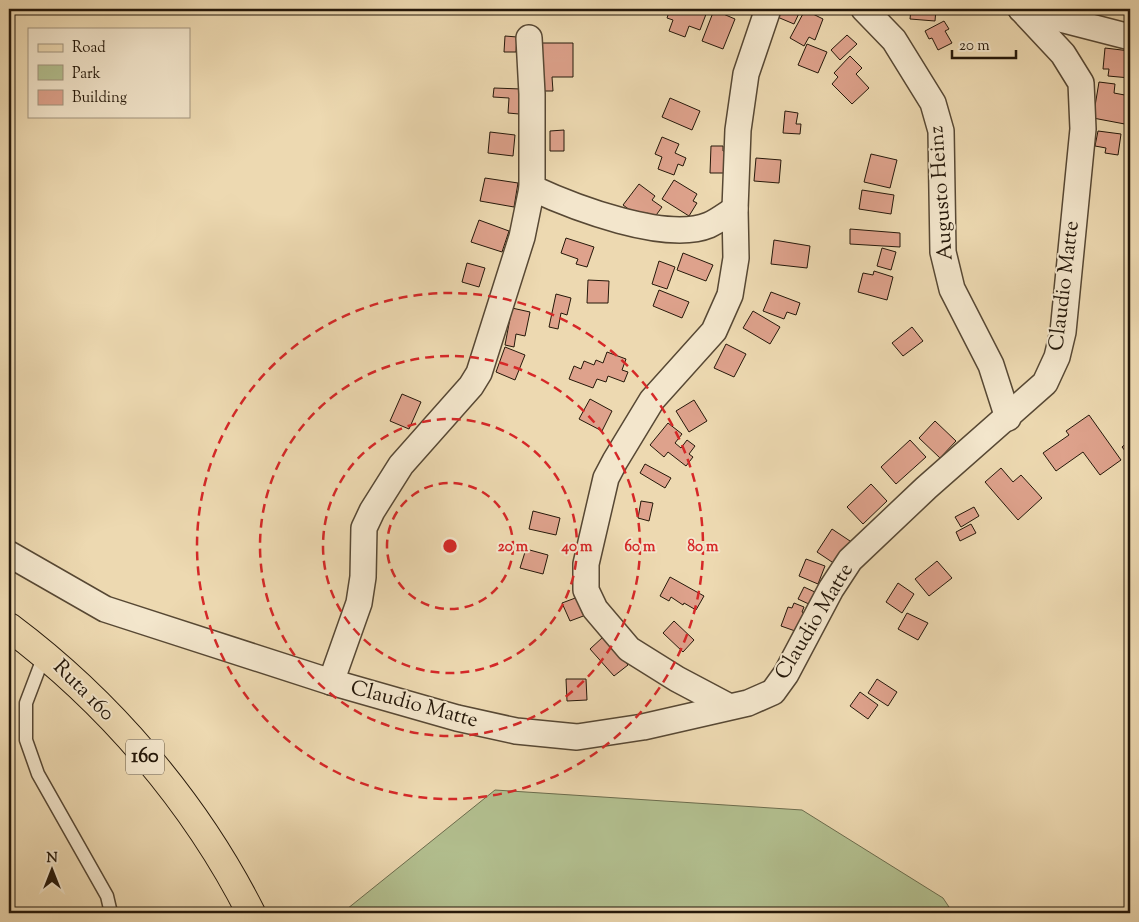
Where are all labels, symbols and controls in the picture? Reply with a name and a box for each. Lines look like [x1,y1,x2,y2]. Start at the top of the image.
legend [28,28,190,118]
scale bar [952,28,1015,60]
text: 20 m [959,36,990,57]
text: Road [72,38,106,59]
text: Park [72,64,101,85]
text: Building [72,88,127,109]
street label: Augusto Heinz [922,125,962,261]
street label: Claudio Matte [1042,219,1088,353]
centre of rings [441,537,459,555]
text: 20 m [498,537,529,558]
text: 40 m [561,537,593,558]
text: 60 m [625,537,656,558]
text: 80 m [687,537,719,558]
street label: Claudio Matte [768,558,862,686]
street label: Ruta 160 [45,653,121,729]
street label: Claudio Matte [347,674,481,736]
road number: 160 [126,740,164,774]
north arrow [28,844,78,894]
text: N [46,849,58,869]

